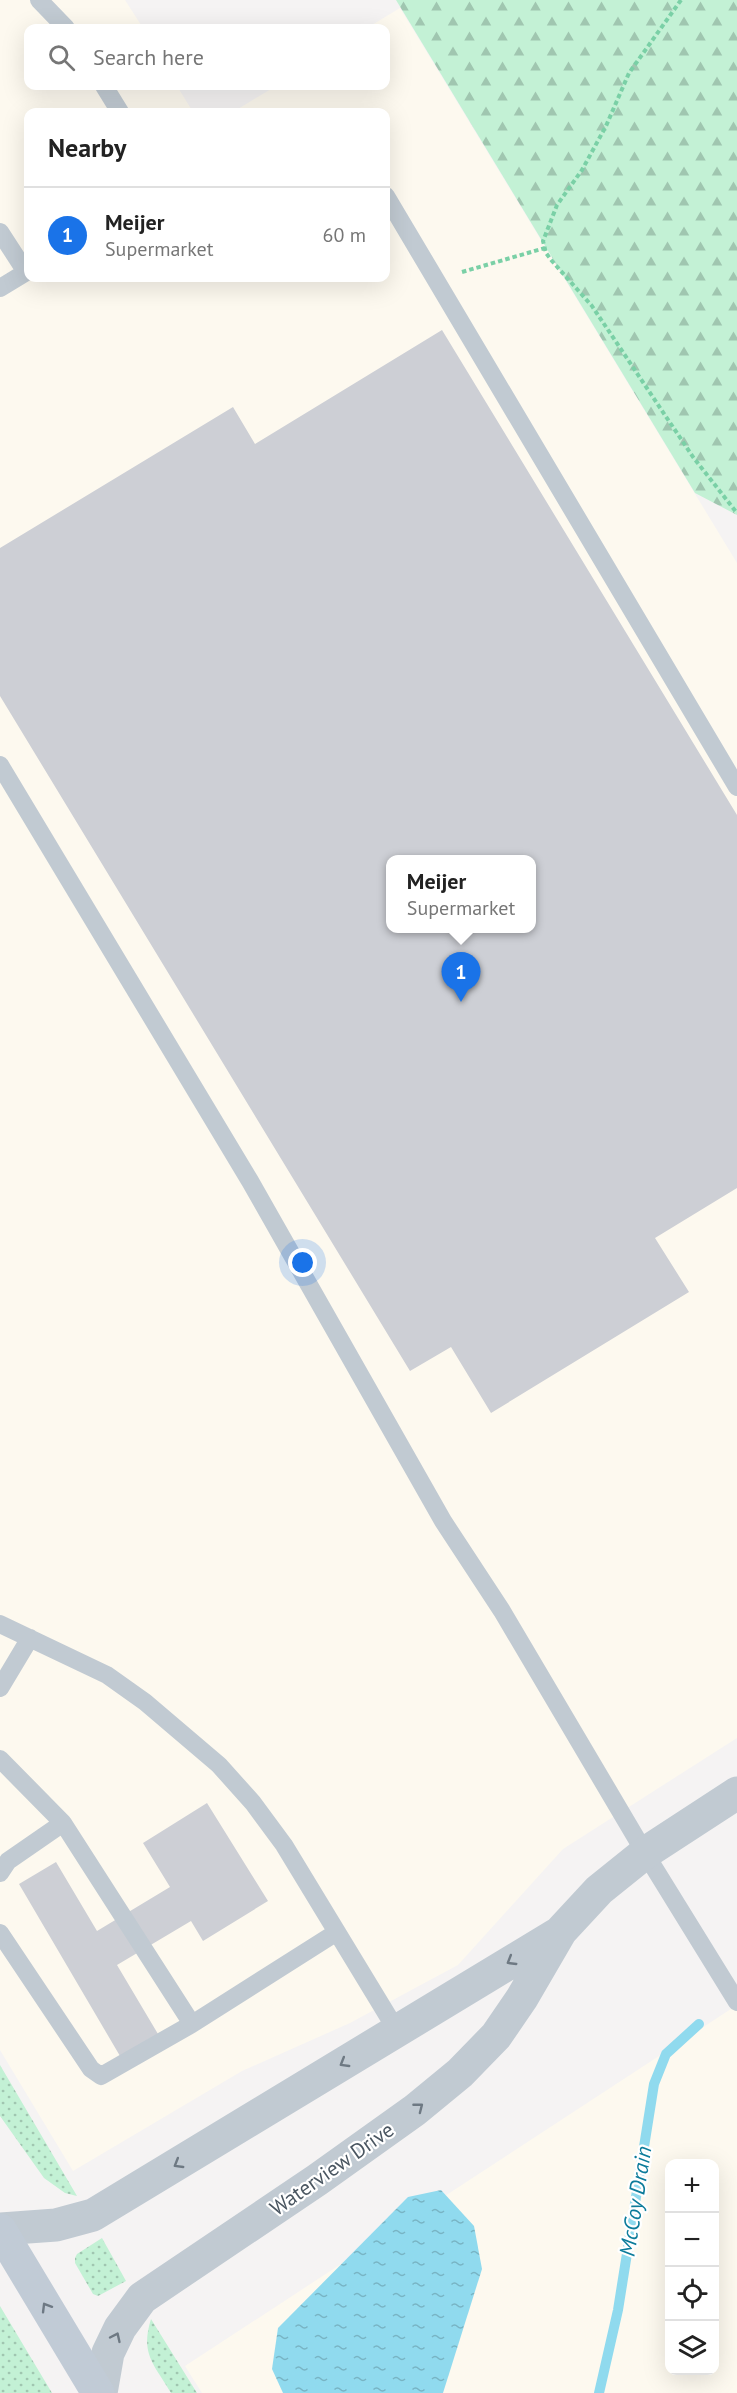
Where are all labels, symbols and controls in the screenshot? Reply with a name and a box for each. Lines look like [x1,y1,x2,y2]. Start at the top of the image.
search box [24,24,390,90]
icon: search [45,41,78,74]
text: Search here [93,43,204,71]
text: Nearby [48,131,126,164]
text: Meijer [105,208,165,236]
text: 1 [62,222,73,248]
text: 60 m [323,222,366,248]
text: Supermarket [105,236,213,262]
popup [386,855,536,933]
text: Meijer [407,867,466,895]
text: Supermarket [407,895,515,921]
pin: 1 [442,952,480,1002]
your location [288,1248,317,1277]
one-way arrow [507,1954,517,1966]
one-way arrow [340,2055,350,2067]
one-way arrow [412,2103,423,2114]
street label: Waterview Drive [264,2116,399,2221]
water label: McCoy Drain [612,2144,658,2258]
one-way arrow [174,2157,184,2169]
map controls [665,2159,719,2375]
button: + [665,2159,719,2213]
button: − [665,2213,719,2267]
button: locate [665,2267,719,2321]
one-way arrow [42,2303,54,2313]
button: layers [665,2321,719,2375]
one-way arrow [108,2332,120,2343]

